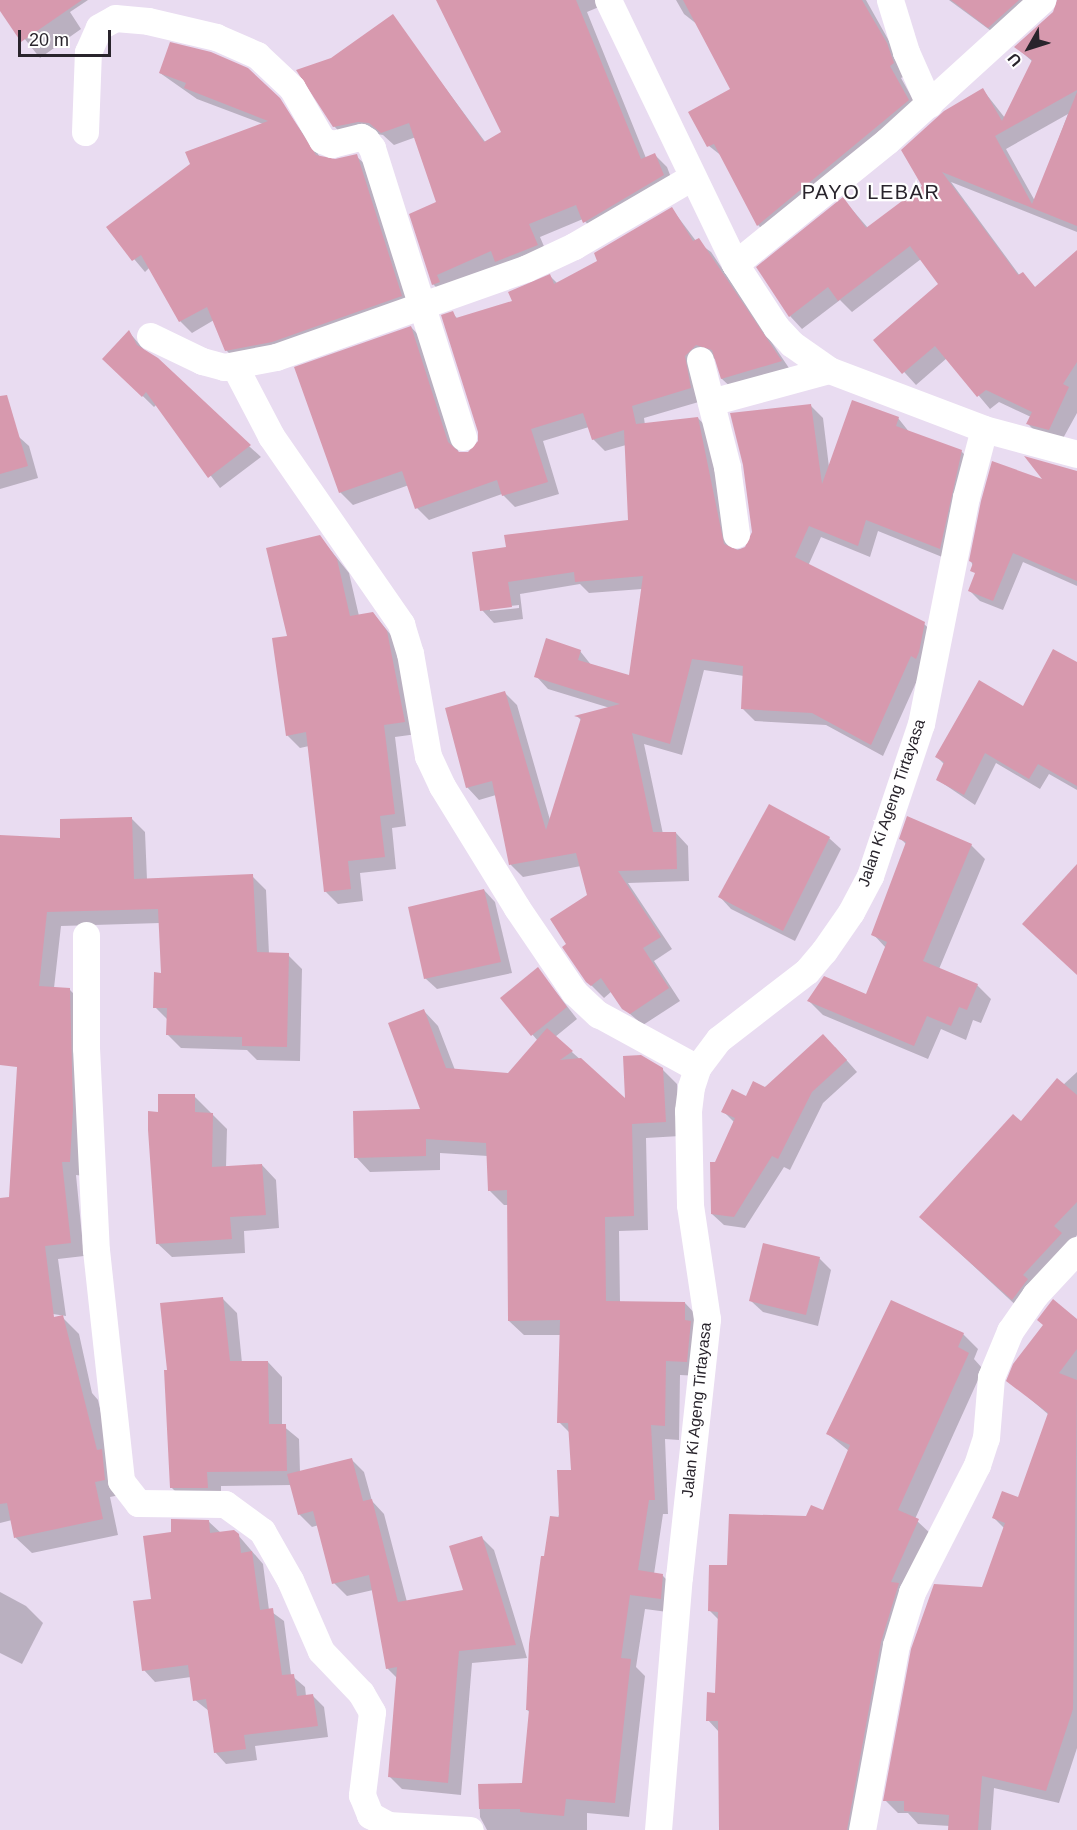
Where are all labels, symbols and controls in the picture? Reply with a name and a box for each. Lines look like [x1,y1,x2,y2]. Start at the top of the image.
scale bar [21,18,114,56]
north arrow [999,18,1059,78]
text: 20 m [29,30,69,50]
text: U [1004,50,1025,69]
district label: PAYO LEBAR [802,180,940,204]
street label: Jalan Ki Ageng Tirtayasa [854,716,930,890]
street label: Jalan Ki Ageng Tirtayasa [678,1321,716,1499]

